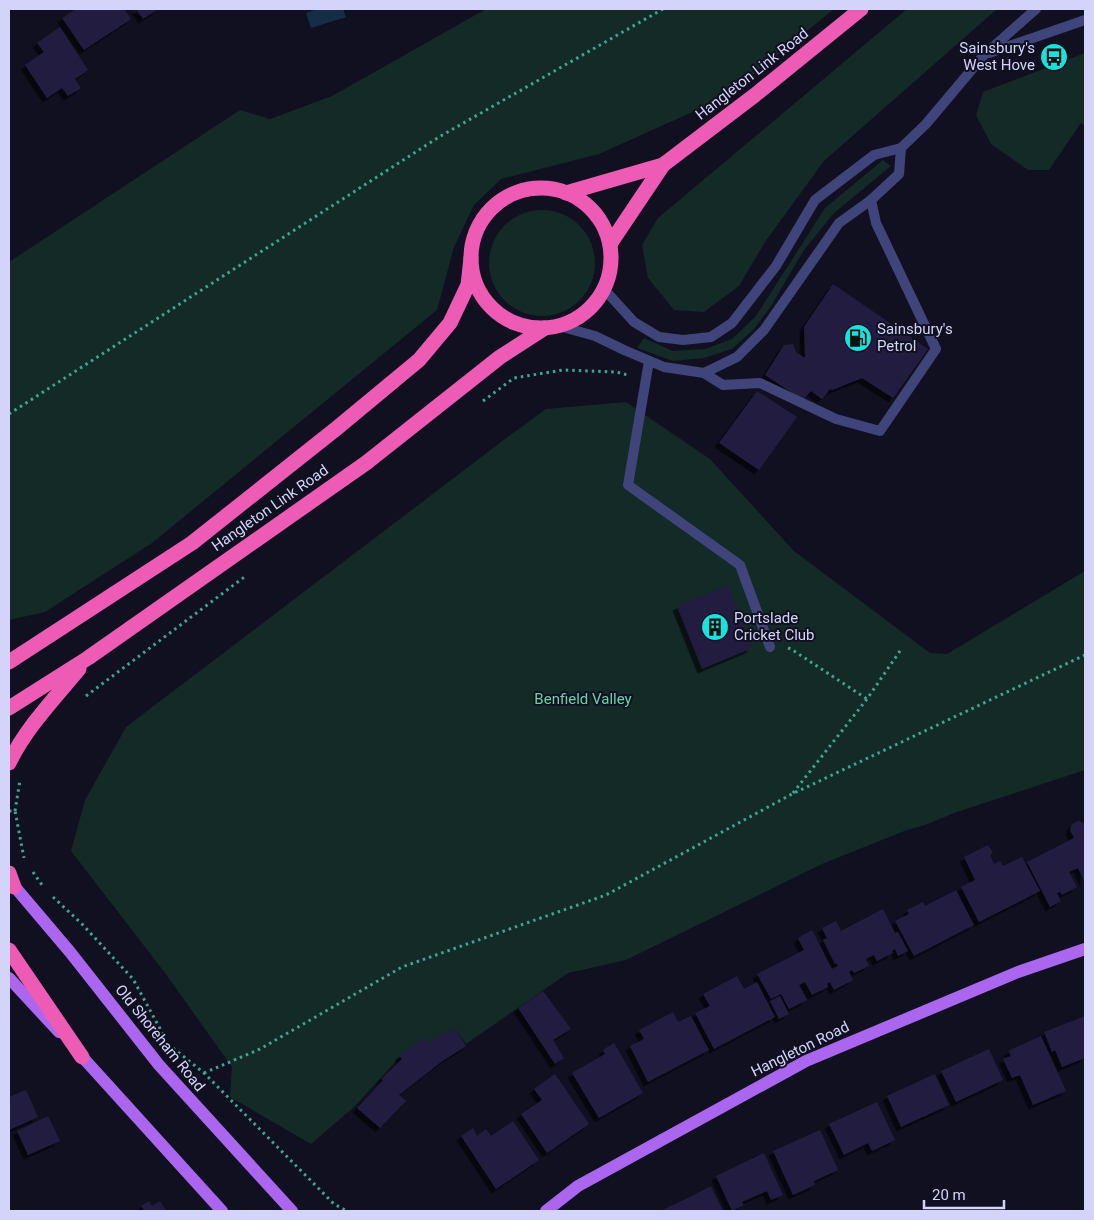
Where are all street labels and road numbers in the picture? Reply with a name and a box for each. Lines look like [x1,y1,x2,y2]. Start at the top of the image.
street label: Hangleton Link Road [692,24,812,124]
street label: Hangleton Link Road [208,461,332,555]
street label: Old Shoreham Road [111,981,209,1095]
street label: Hangleton Road [748,1017,852,1081]

